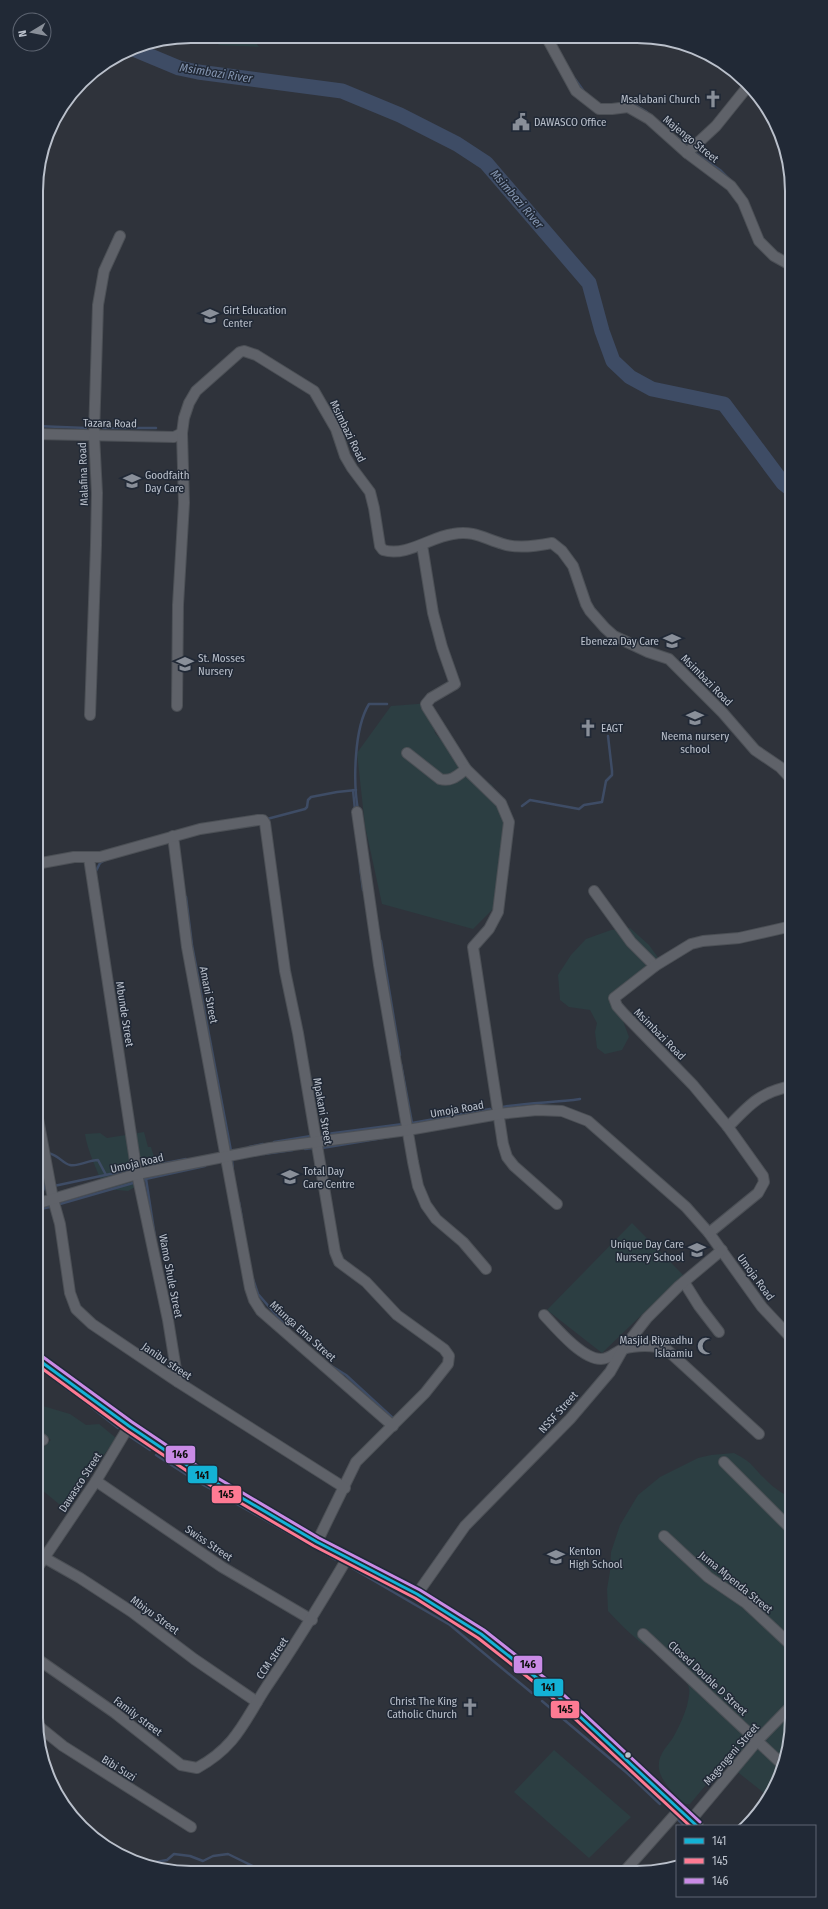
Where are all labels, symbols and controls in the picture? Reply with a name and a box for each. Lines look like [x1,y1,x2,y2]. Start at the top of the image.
north arrow [12,12,52,52]
text: N [16,29,30,38]
water label: Msimbazi River [179,60,254,86]
church icon: Msalabani Church [703,89,723,109]
place label: Msalabani Church [621,93,700,106]
public building icon: DAWASCO Office [511,112,531,132]
street label: Majengo Street [660,113,721,166]
place label: DAWASCO Office [534,116,606,129]
water label: Msimbazi River [488,167,547,232]
place label: Girt Education Center [223,304,287,330]
school or university icon: Girt Education Center [200,306,220,326]
street label: Msimbazi Road [327,398,368,464]
street label: Tazara Road [83,417,137,430]
street label: Malafina Road [76,442,91,506]
place label: Goodfaith Day Care [145,469,189,495]
school or university icon: Goodfaith Day Care [122,471,142,491]
school or university icon: Ebeneza Day Care [662,631,682,651]
place label: Ebeneza Day Care [580,635,659,648]
place label: St. Mosses Nursery [198,652,245,678]
street label: Msimbazi Road [678,652,735,709]
school or university icon: St. Mosses Nursery [175,654,195,674]
school or university icon: Neema nursery school [685,708,705,728]
church icon: EAGT [578,718,598,738]
place label: EAGT [601,722,624,735]
place label: Neema nursery school [661,730,729,756]
street label: Amani Street [197,965,220,1025]
street label: Mbunde Street [113,980,136,1048]
street label: Msimbazi Road [631,1006,688,1063]
street label: Mpakani Street [310,1077,335,1146]
street label: Umoja Road [429,1098,485,1121]
street label: Umoja Road [109,1151,165,1176]
place label: Total Day Care Centre [303,1165,355,1191]
school or university icon: Total Day Care Centre [280,1167,300,1187]
street label: Wamo Shule Street [156,1233,185,1319]
place label: Unique Day Care Nursery School [610,1238,684,1264]
school or university icon: Unique Day Care Nursery School [687,1240,707,1260]
street label: Umoja Road [734,1252,777,1303]
street label: Mfunga Ema Street [267,1298,339,1365]
place label: Masjid Riyaadhu Islaamiu [619,1334,693,1360]
mosque icon: Masjid Riyaadhu Islaamiu [696,1336,716,1356]
street label: Janibu street [139,1340,194,1383]
street label: NSSF Street [536,1388,581,1436]
line badge: 146 [165,1445,196,1464]
text: 146 [172,1448,188,1461]
street label: Dawasco Street [56,1450,105,1515]
line badge: 141 [187,1465,218,1484]
text: 141 [195,1469,209,1482]
line badge: 145 [211,1485,242,1504]
text: 145 [218,1488,234,1501]
street label: Swiss Street [183,1523,235,1564]
place label: Kenton High School [569,1545,623,1571]
school or university icon: Kenton High School [546,1547,566,1567]
street label: Juma Mpenda Street [696,1549,775,1616]
street label: Mbiyu Street [128,1593,182,1638]
street label: CCM street [254,1635,291,1682]
street label: Closed Double D Street [665,1638,750,1719]
line badge: 146 [513,1655,543,1674]
text: 146 [520,1658,536,1671]
line badge: 141 [533,1678,564,1697]
text: 141 [541,1681,555,1694]
street label: Family street [111,1694,165,1739]
place label: Christ The King Catholic Church [387,1695,458,1721]
church icon: Christ The King Catholic Church [460,1697,480,1717]
line badge: 145 [550,1700,580,1719]
text: 145 [557,1703,573,1716]
street label: Magengeni Street [701,1720,762,1788]
unlabelled marker [623,1750,633,1760]
street label: Bibi Suzi [99,1753,139,1784]
legend [676,1825,816,1897]
text: 141 [712,1834,727,1848]
text: 145 [712,1854,728,1868]
text: 146 [712,1874,728,1888]

